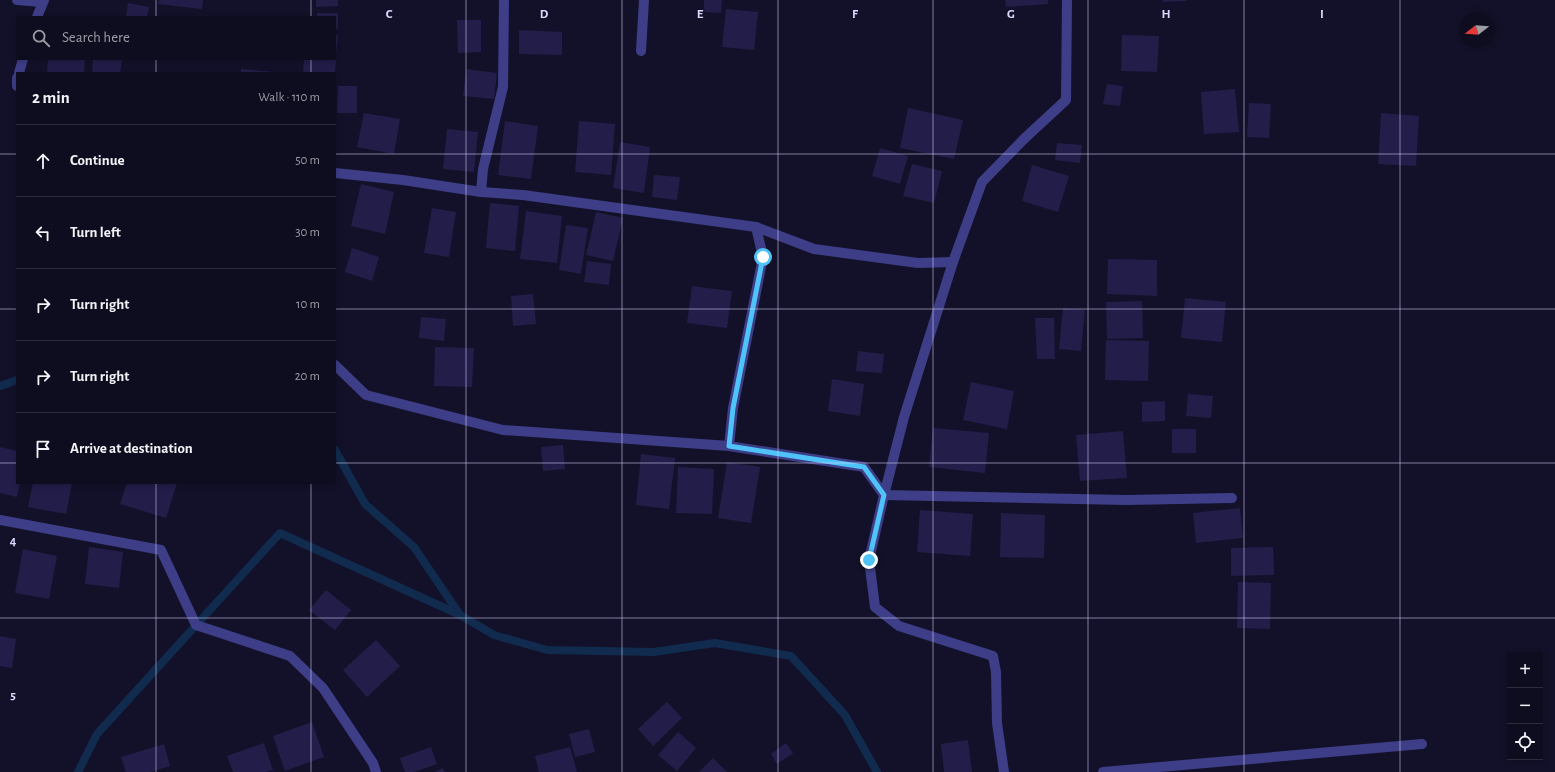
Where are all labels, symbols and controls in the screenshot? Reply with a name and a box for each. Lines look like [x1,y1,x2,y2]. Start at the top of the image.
text: C [386,8,393,21]
text: D [540,8,549,21]
text: E [697,8,704,21]
text: F [852,8,859,21]
text: G [1007,8,1015,21]
text: H [1161,8,1171,21]
text: I [1320,8,1324,21]
north arrow [1459,12,1495,48]
search box [16,16,336,60]
icon: search [30,27,52,49]
text: Search here [62,30,130,45]
text: 2 min [32,89,70,106]
text: Walk · 110 m [258,91,320,104]
icon: ahead [32,150,54,172]
text: Continue [70,153,125,168]
text: 50 m [295,154,320,167]
icon: left [32,222,54,244]
text: Turn left [70,225,121,240]
text: 30 m [295,226,320,239]
route start [754,248,772,266]
icon: right [32,294,54,316]
text: Turn right [70,297,129,312]
text: 10 m [296,298,320,311]
icon: right [32,366,54,388]
text: Turn right [70,369,129,384]
text: 20 m [295,370,320,383]
icon: arrive [32,438,54,460]
text: Arrive at destination [70,441,193,456]
text: 4 [10,535,17,548]
route end [860,551,878,569]
map controls [1507,652,1543,760]
button: + [1507,652,1543,688]
button: − [1507,688,1543,724]
text: 5 [10,689,16,702]
button: locate [1507,724,1543,760]

